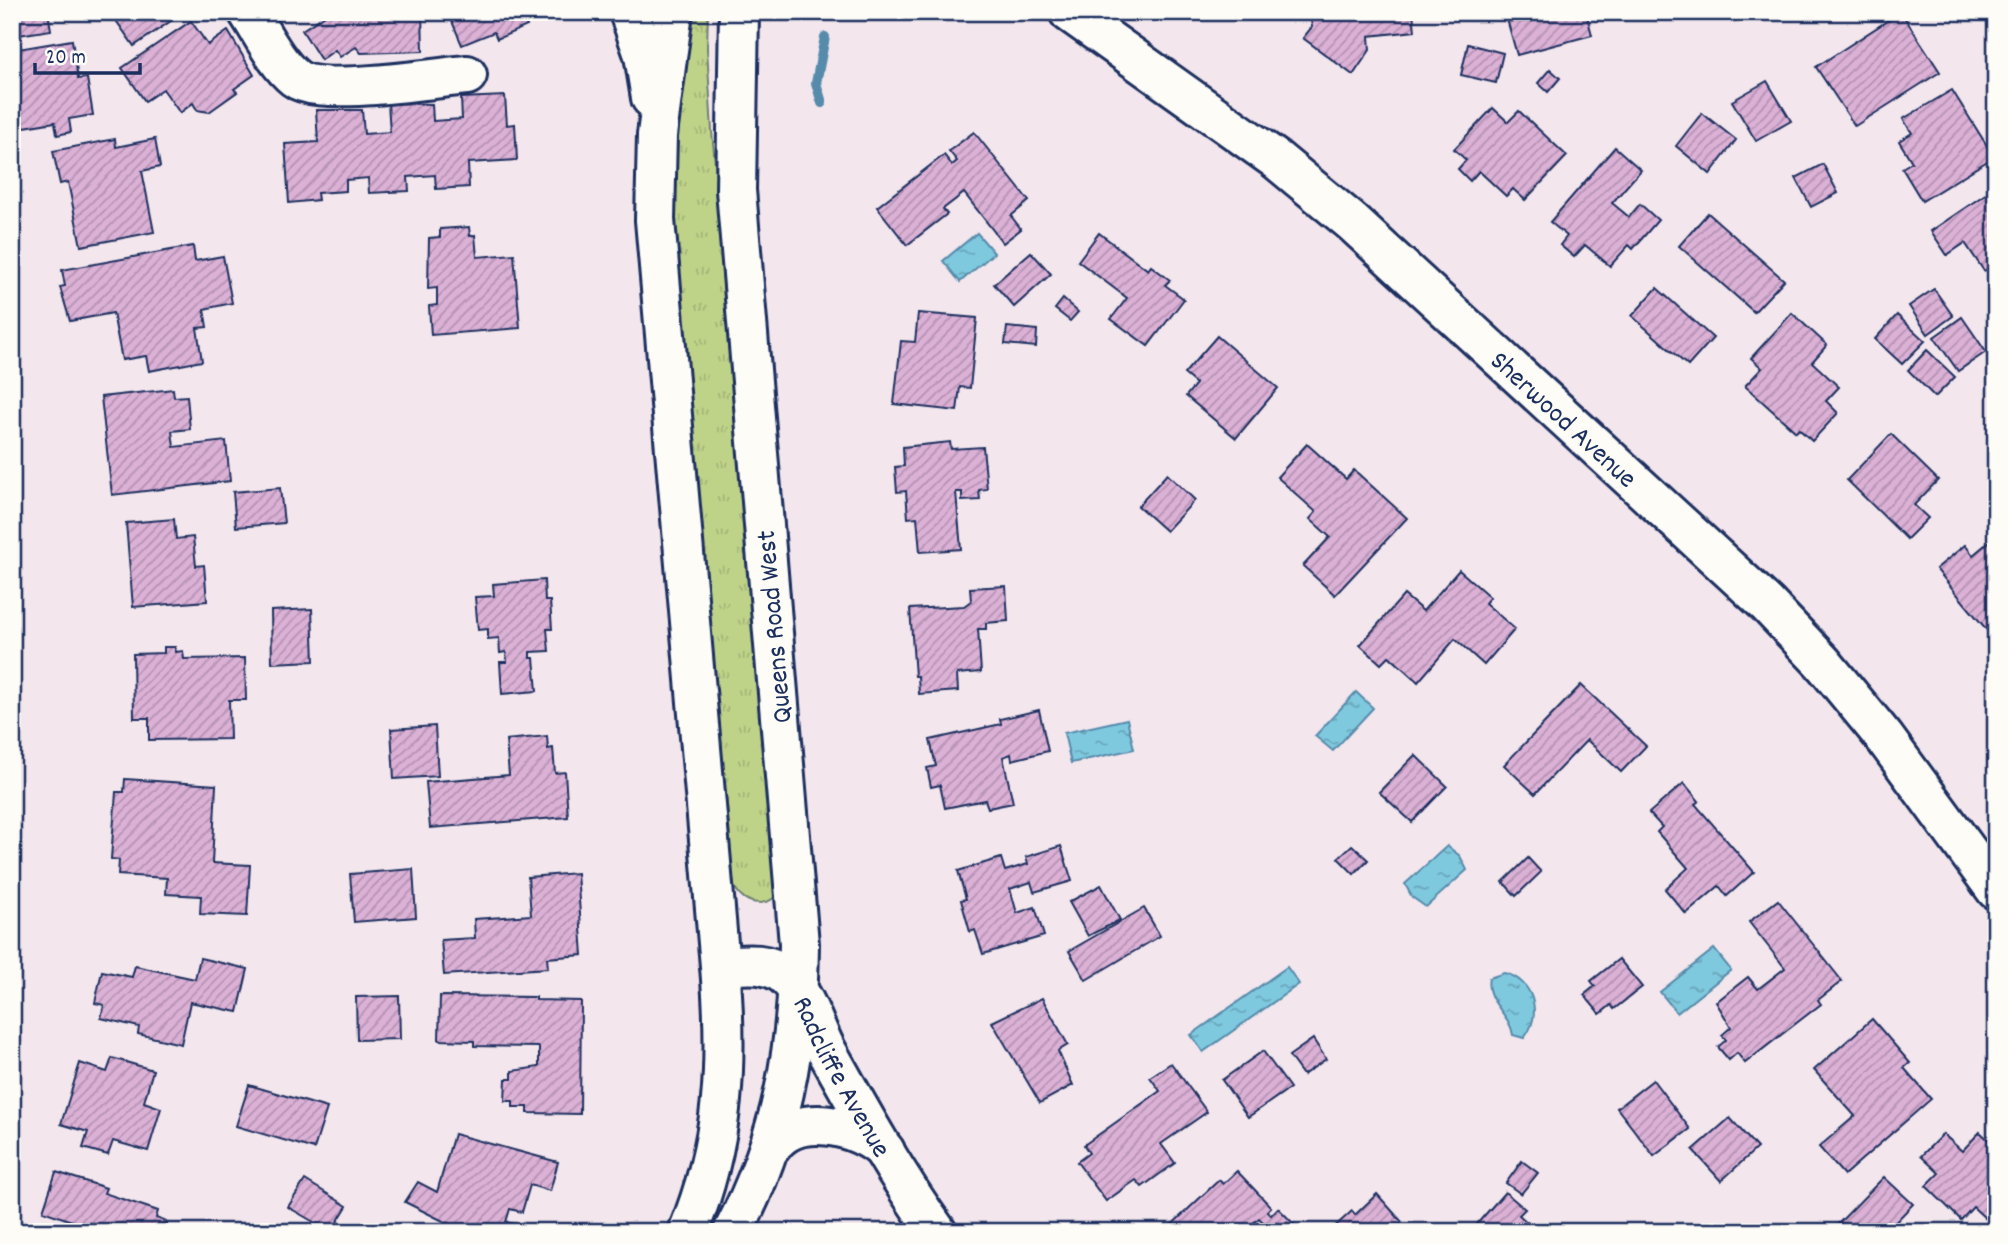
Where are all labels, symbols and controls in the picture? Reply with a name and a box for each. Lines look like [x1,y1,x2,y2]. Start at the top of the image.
scale bar [35,32,140,76]
text: 20 m [46,44,86,74]
street label: Sherwood Avenue [1479,344,1644,500]
street label: Queens Road West [749,528,805,725]
street label: Radcliffe Avenue [780,990,898,1166]

